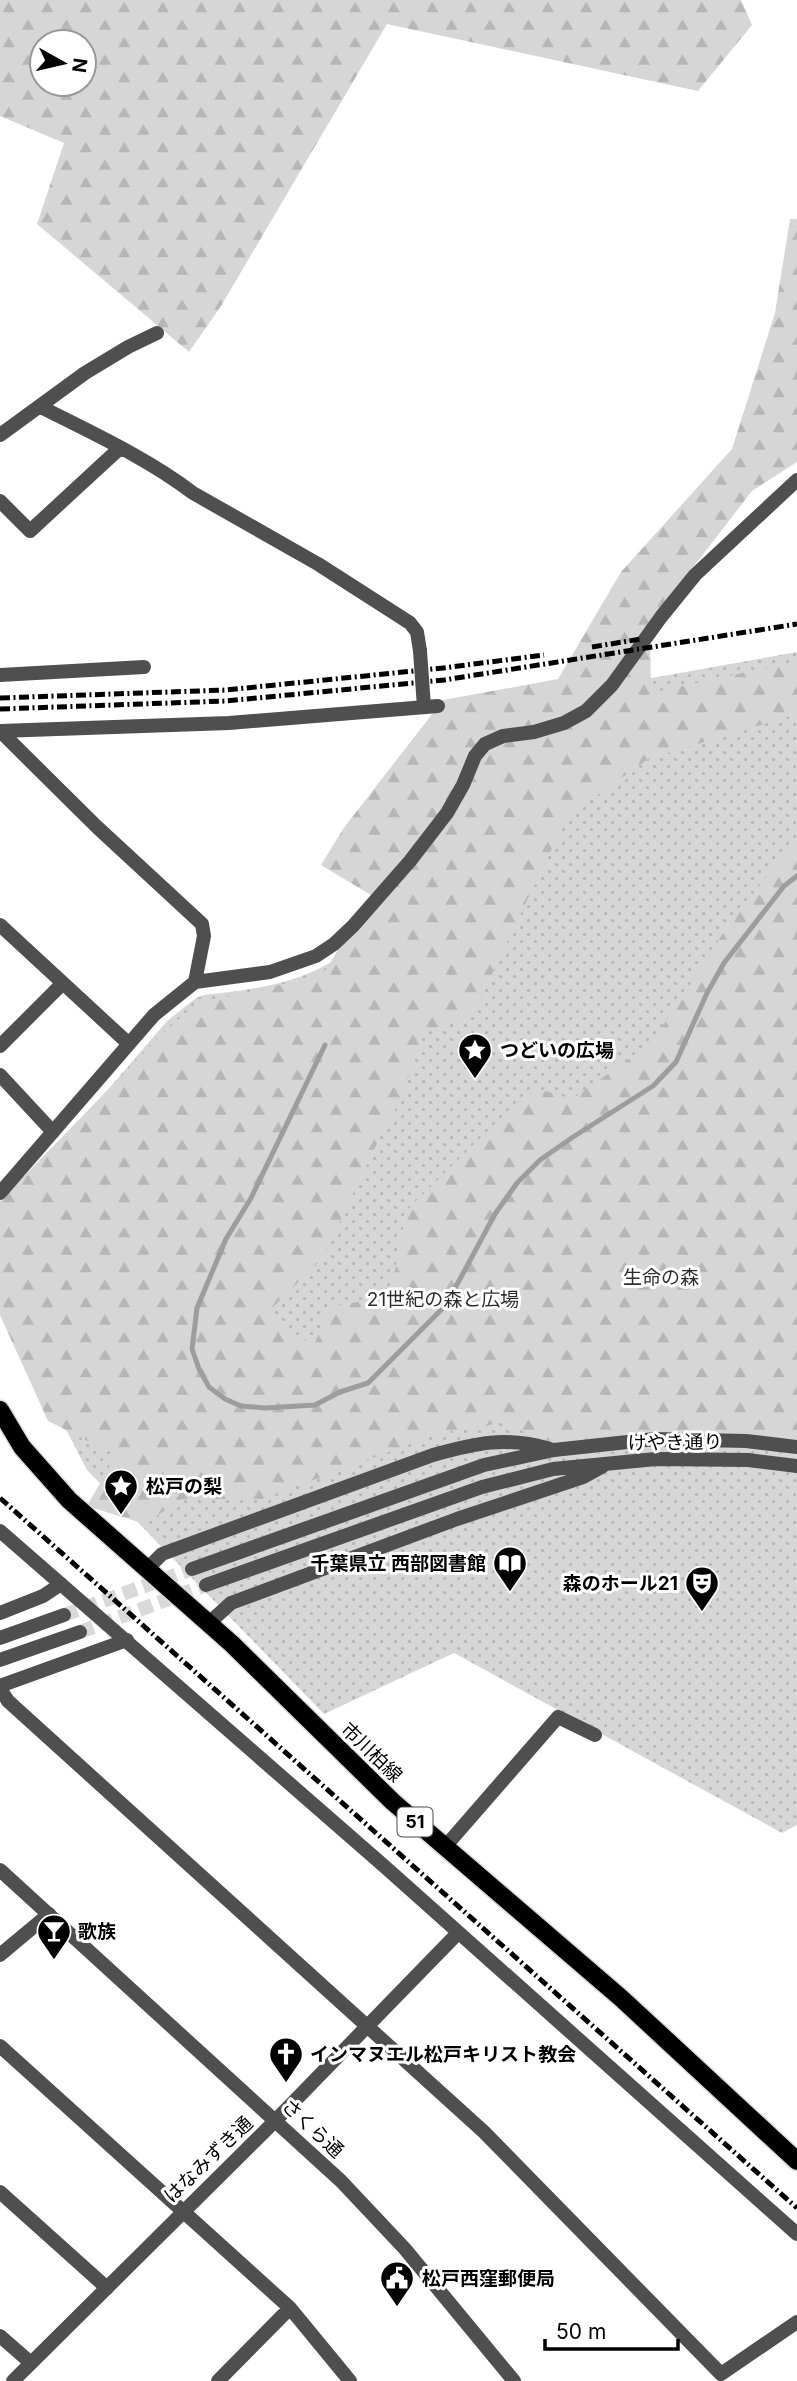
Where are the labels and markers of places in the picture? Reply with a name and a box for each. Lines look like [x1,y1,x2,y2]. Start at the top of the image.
place icon: つどいの広場 [456,1031,494,1080]
place label: つどいの広場 [500,1039,614,1062]
place icon: 松戸の梨 [102,1467,140,1516]
place label: 松戸の梨 [146,1475,222,1498]
library icon: 千葉県立 西部図書館 [491,1544,529,1593]
place label: 千葉県立 西部図書館 [310,1552,486,1575]
theatre icon: 森のホール21 [683,1564,721,1613]
place label: 森のホール21 [563,1572,678,1595]
bar icon: 歌族 [35,1912,73,1961]
place label: 歌族 [78,1920,116,1943]
church icon: インマヌエル松戸キリスト教会 [267,2035,305,2084]
place label: インマヌエル松戸キリスト教会 [310,2043,576,2066]
public building icon: 松戸西窪郵便局 [378,2259,416,2308]
place label: 松戸西窪郵便局 [422,2267,555,2290]

